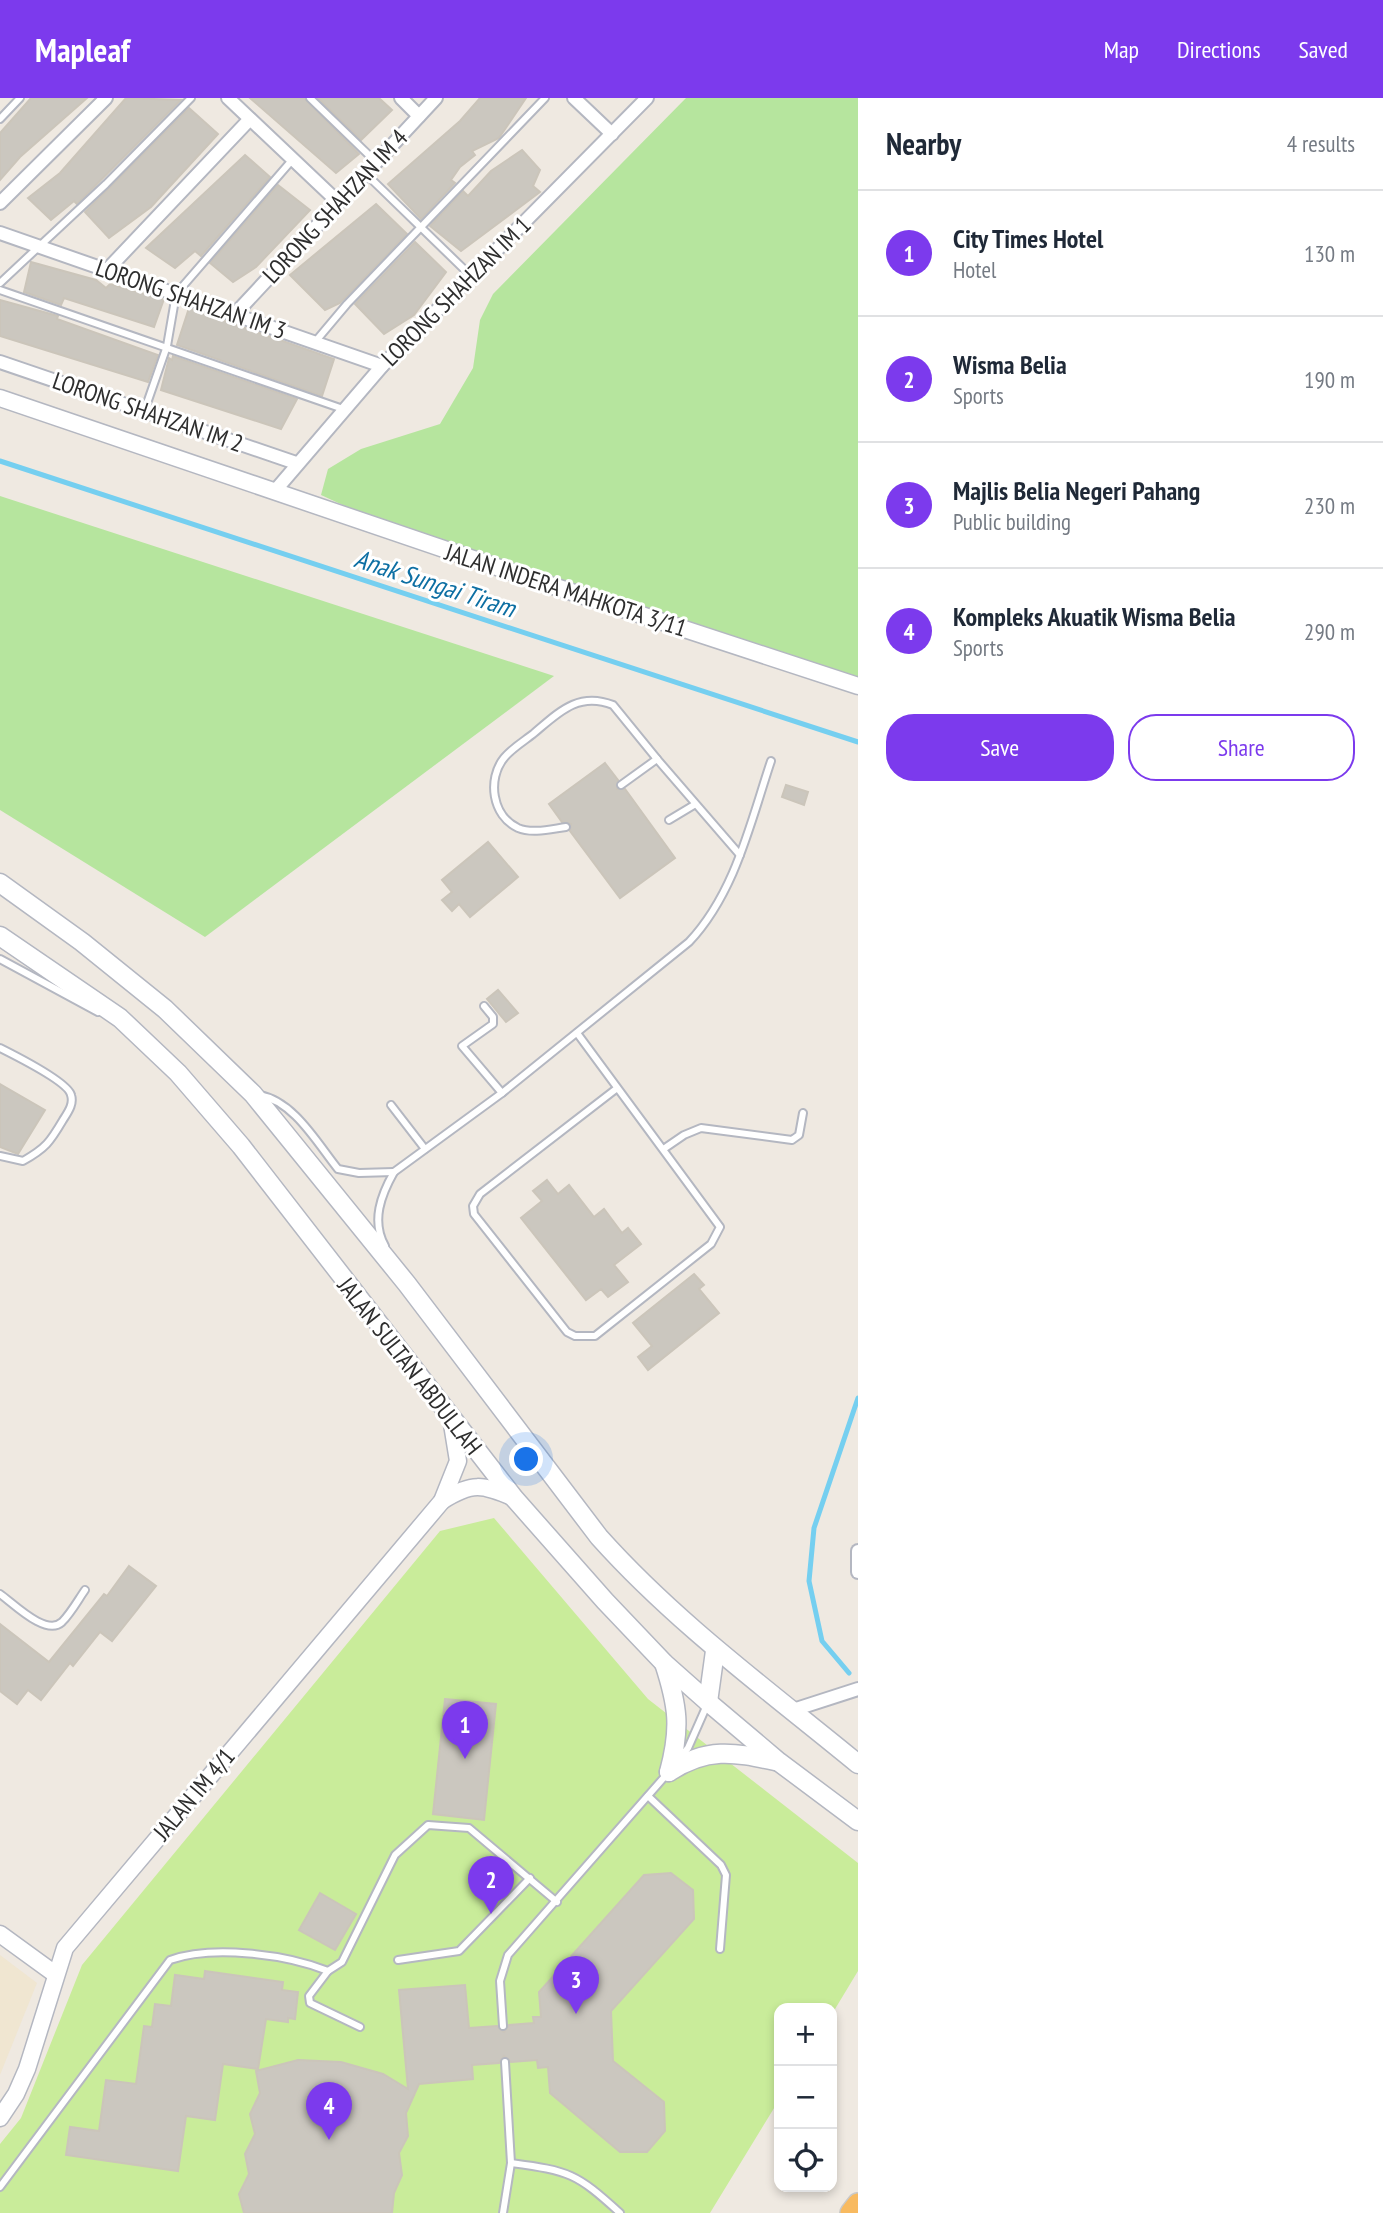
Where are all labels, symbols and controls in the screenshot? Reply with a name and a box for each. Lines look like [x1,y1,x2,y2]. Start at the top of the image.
text: Mapleaf [35,28,130,71]
text: Map [1104,34,1139,65]
text: Directions [1177,34,1261,65]
text: Saved [1299,34,1348,65]
street label: LORONG SHAHZAN IM 4 [256,122,414,289]
text: Nearby [886,124,961,163]
text: 4 results [1287,129,1355,158]
street label: LORONG SHAHZAN IM 1 [375,210,537,372]
text: City Times Hotel [953,222,1103,255]
text: 1 [904,239,915,268]
text: 130 m [1304,239,1355,268]
street label: LORONG SHAHZAN IM 3 [92,252,290,346]
text: Hotel [953,255,996,284]
text: Wisma Belia [953,348,1067,381]
street label: LORONG SHAHZAN IM 2 [49,365,247,459]
text: 2 [904,365,915,394]
text: 190 m [1304,365,1355,394]
text: Sports [953,381,1004,410]
text: Majlis Belia Negeri Pahang [953,474,1200,507]
text: 3 [904,491,915,520]
text: 230 m [1304,491,1355,520]
text: Public building [953,507,1071,536]
street label: JALAN INDERA MAHKOTA 3/11 [440,536,691,644]
water label: Anak Sungai Tiram [351,542,521,625]
text: Kompleks Akuatik Wisma Belia [953,600,1236,633]
text: 4 [904,617,915,646]
text: 290 m [1304,617,1355,646]
text: Sports [953,633,1004,662]
button: Save [886,714,1114,781]
button: Share [1128,714,1355,781]
street label: JALAN SULTAN ABDULLAH [330,1270,489,1461]
your location [509,1442,543,1476]
pin: 1 [442,1701,488,1759]
street label: JALAN IM 4/1 [146,1741,242,1847]
pin: 2 [468,1856,514,1914]
pin: 3 [553,1956,599,2014]
map controls [774,2003,837,2192]
button: + [774,2003,837,2066]
button: − [774,2066,837,2129]
pin: 4 [306,2082,352,2140]
button: locate [774,2129,837,2192]

